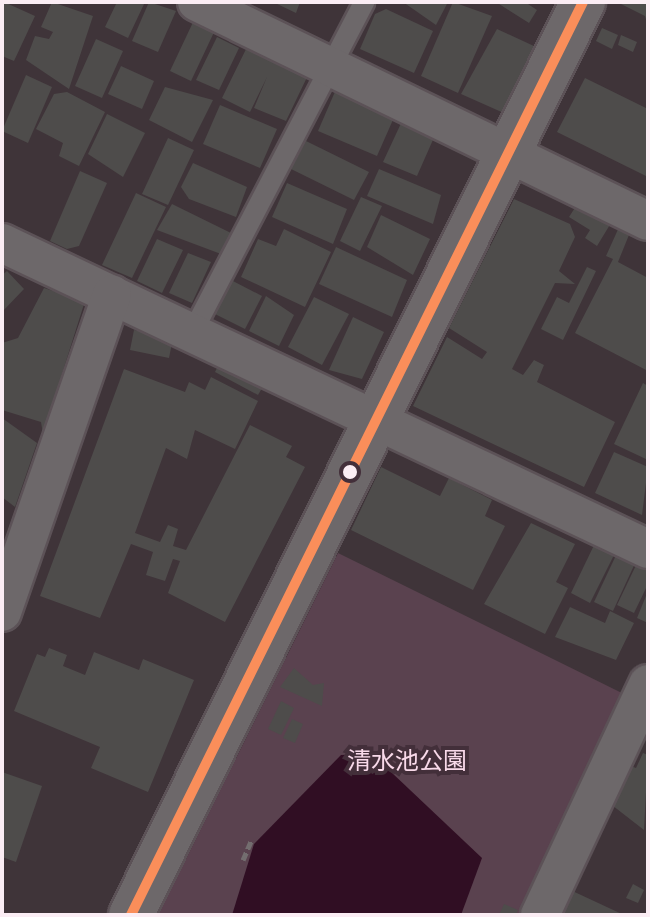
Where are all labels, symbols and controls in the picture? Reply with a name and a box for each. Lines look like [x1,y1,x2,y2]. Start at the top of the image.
unlabelled marker [342,464,358,480]
park label: 清水池公園 [347,747,467,775]

